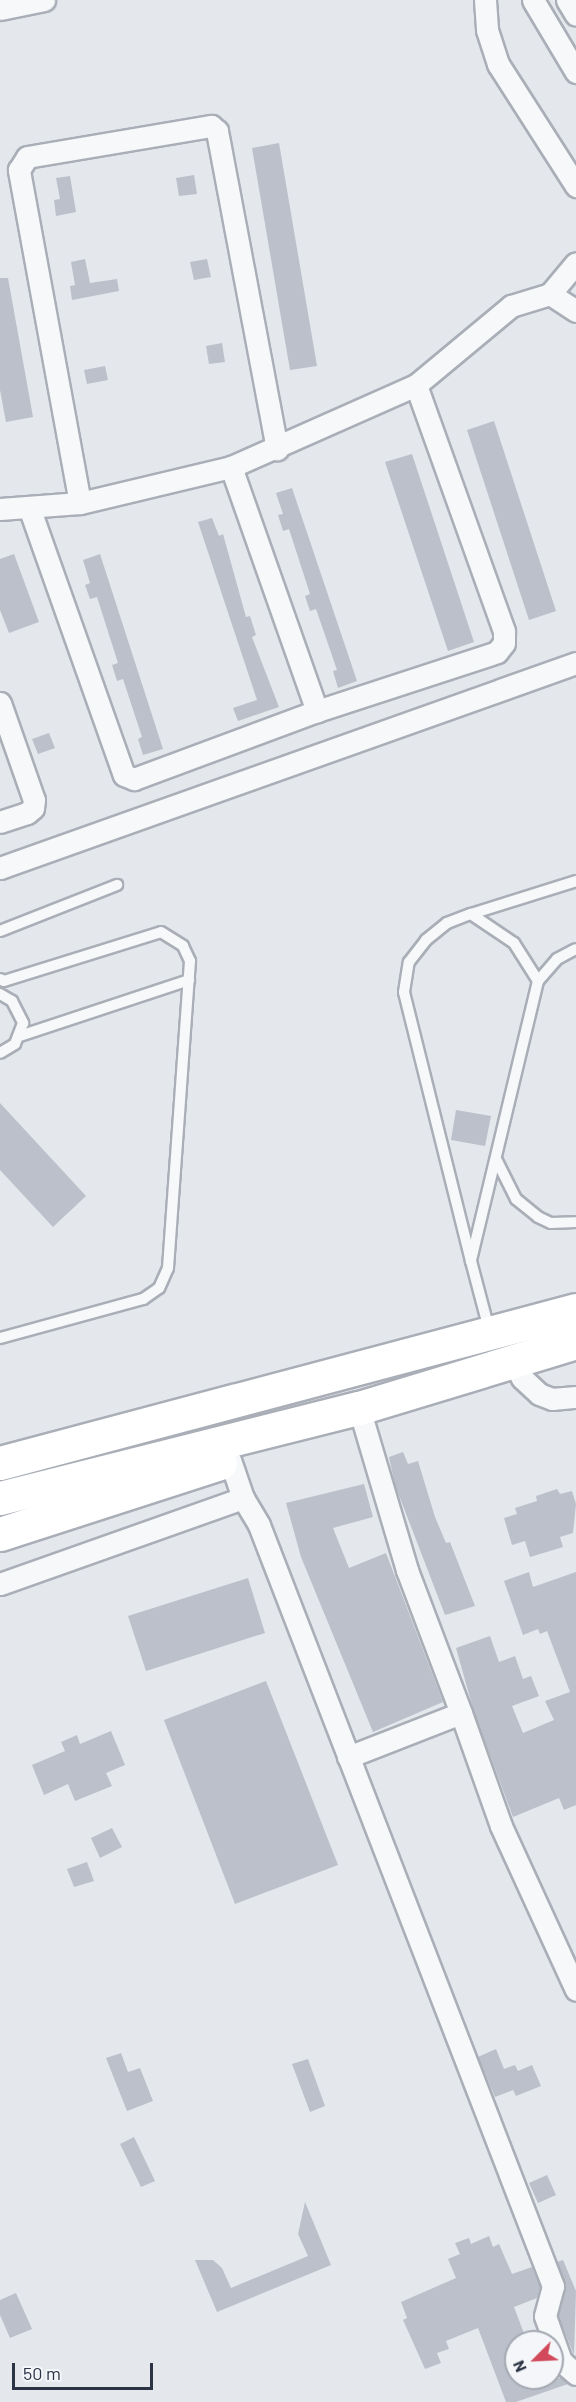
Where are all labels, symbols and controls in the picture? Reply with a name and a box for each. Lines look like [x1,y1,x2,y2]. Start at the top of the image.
north arrow [504,2330,564,2390]
scale bar [15,2351,156,2389]
text: N [508,2358,530,2375]
text: 50 m [23,2362,61,2384]

